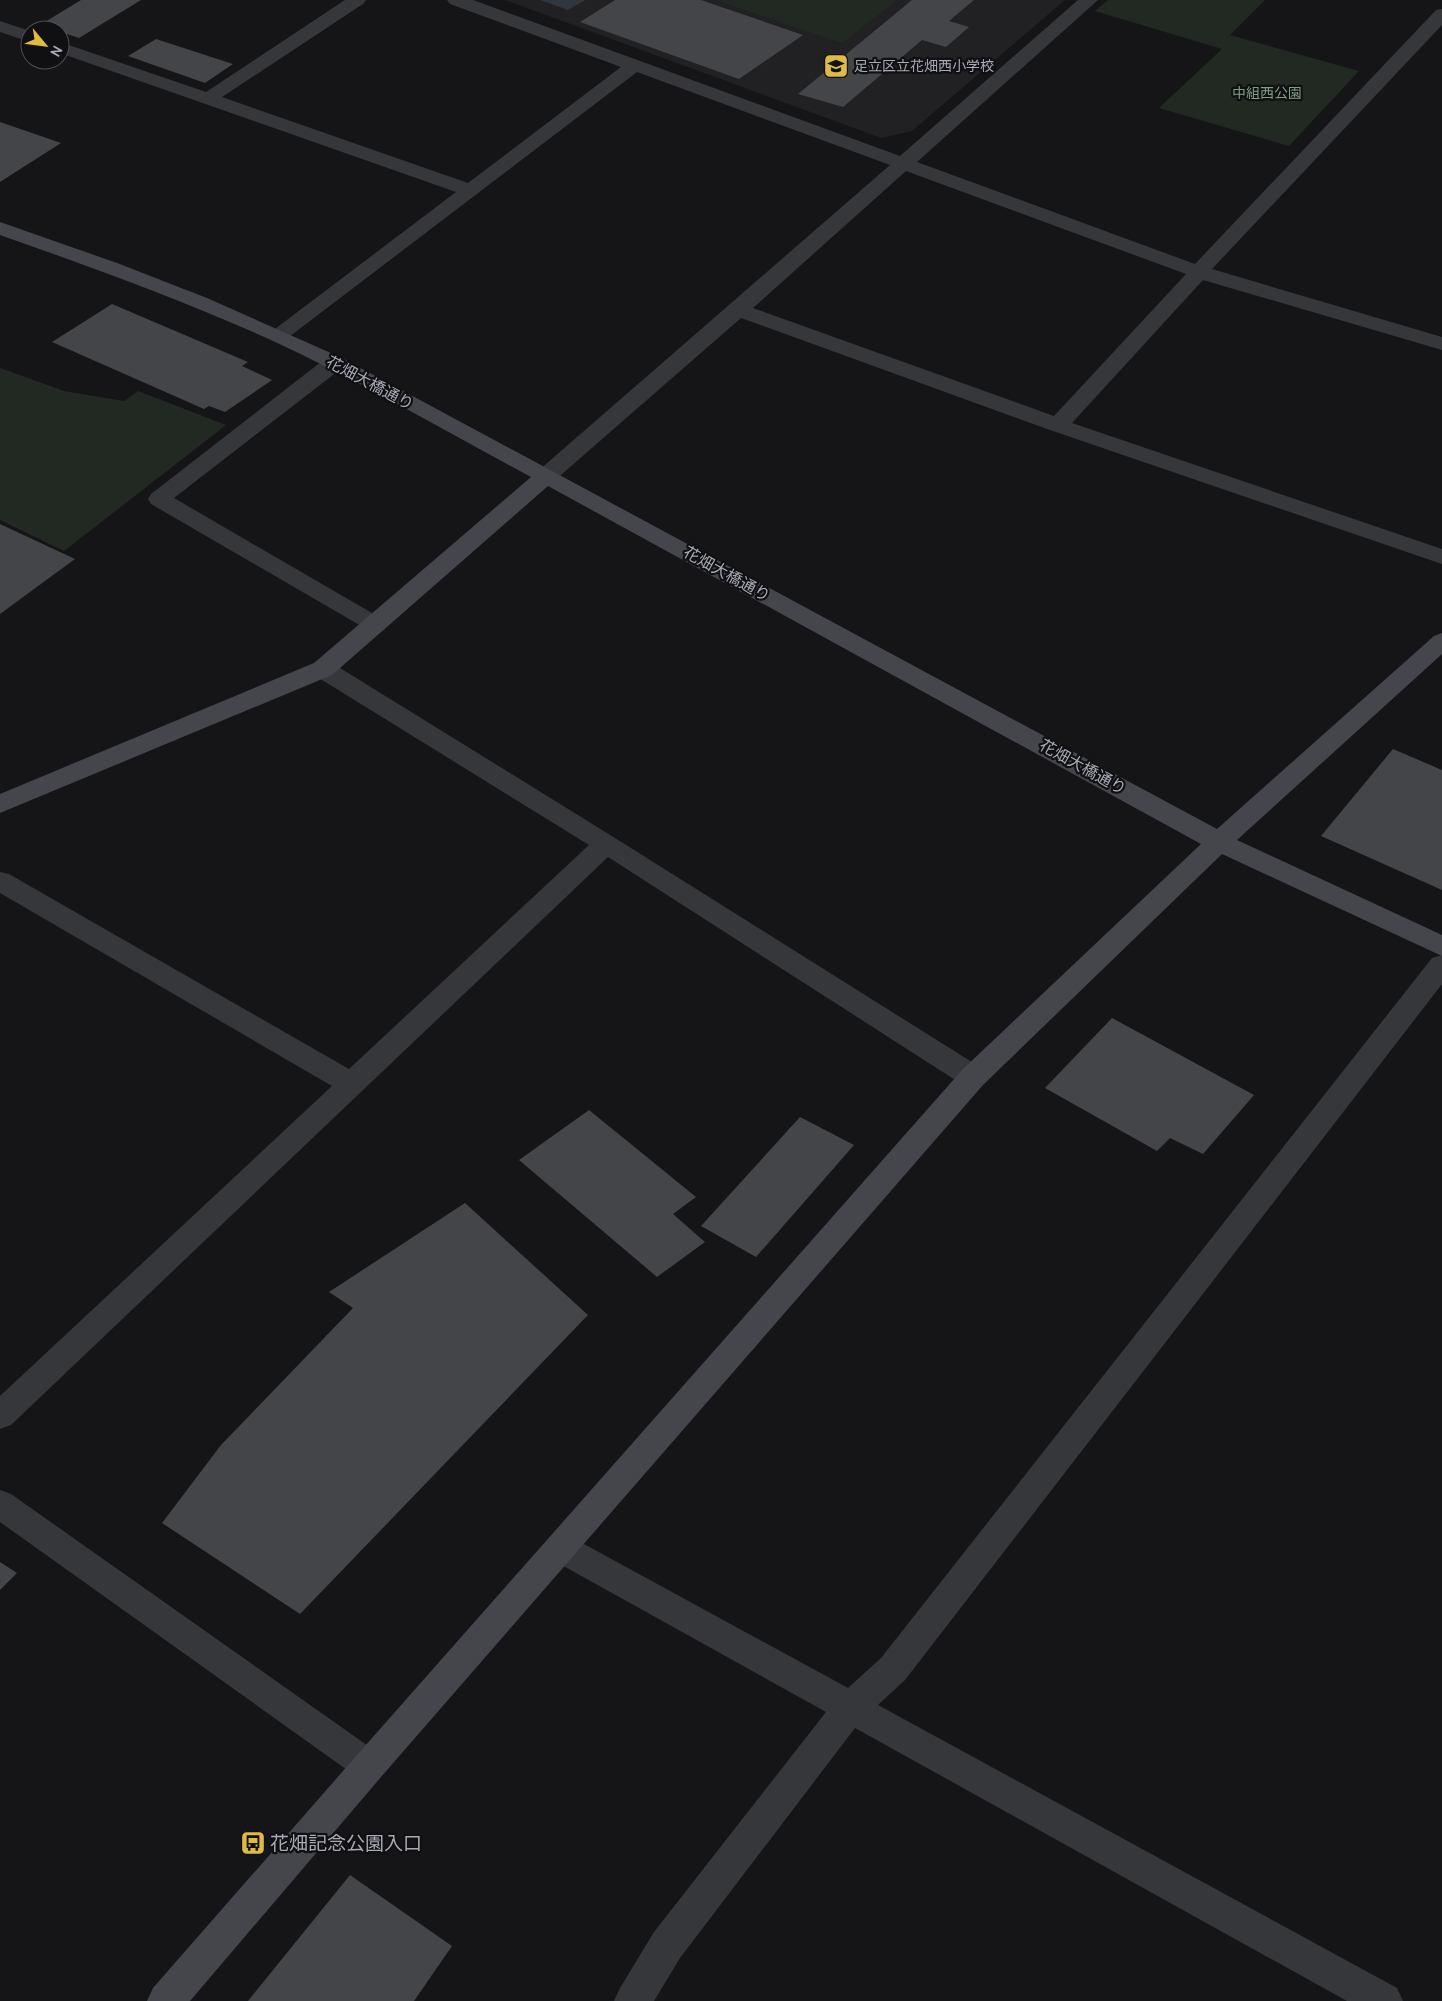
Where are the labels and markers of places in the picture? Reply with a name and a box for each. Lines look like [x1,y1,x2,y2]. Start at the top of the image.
school or university icon: 足立区立花畑西小学校 [823,53,849,79]
place label: 足立区立花畑西小学校 [854,57,994,75]
bus stop icon: 花畑記念公園入口 [240,1830,266,1856]
place label: 花畑記念公園入口 [270,1832,422,1855]

